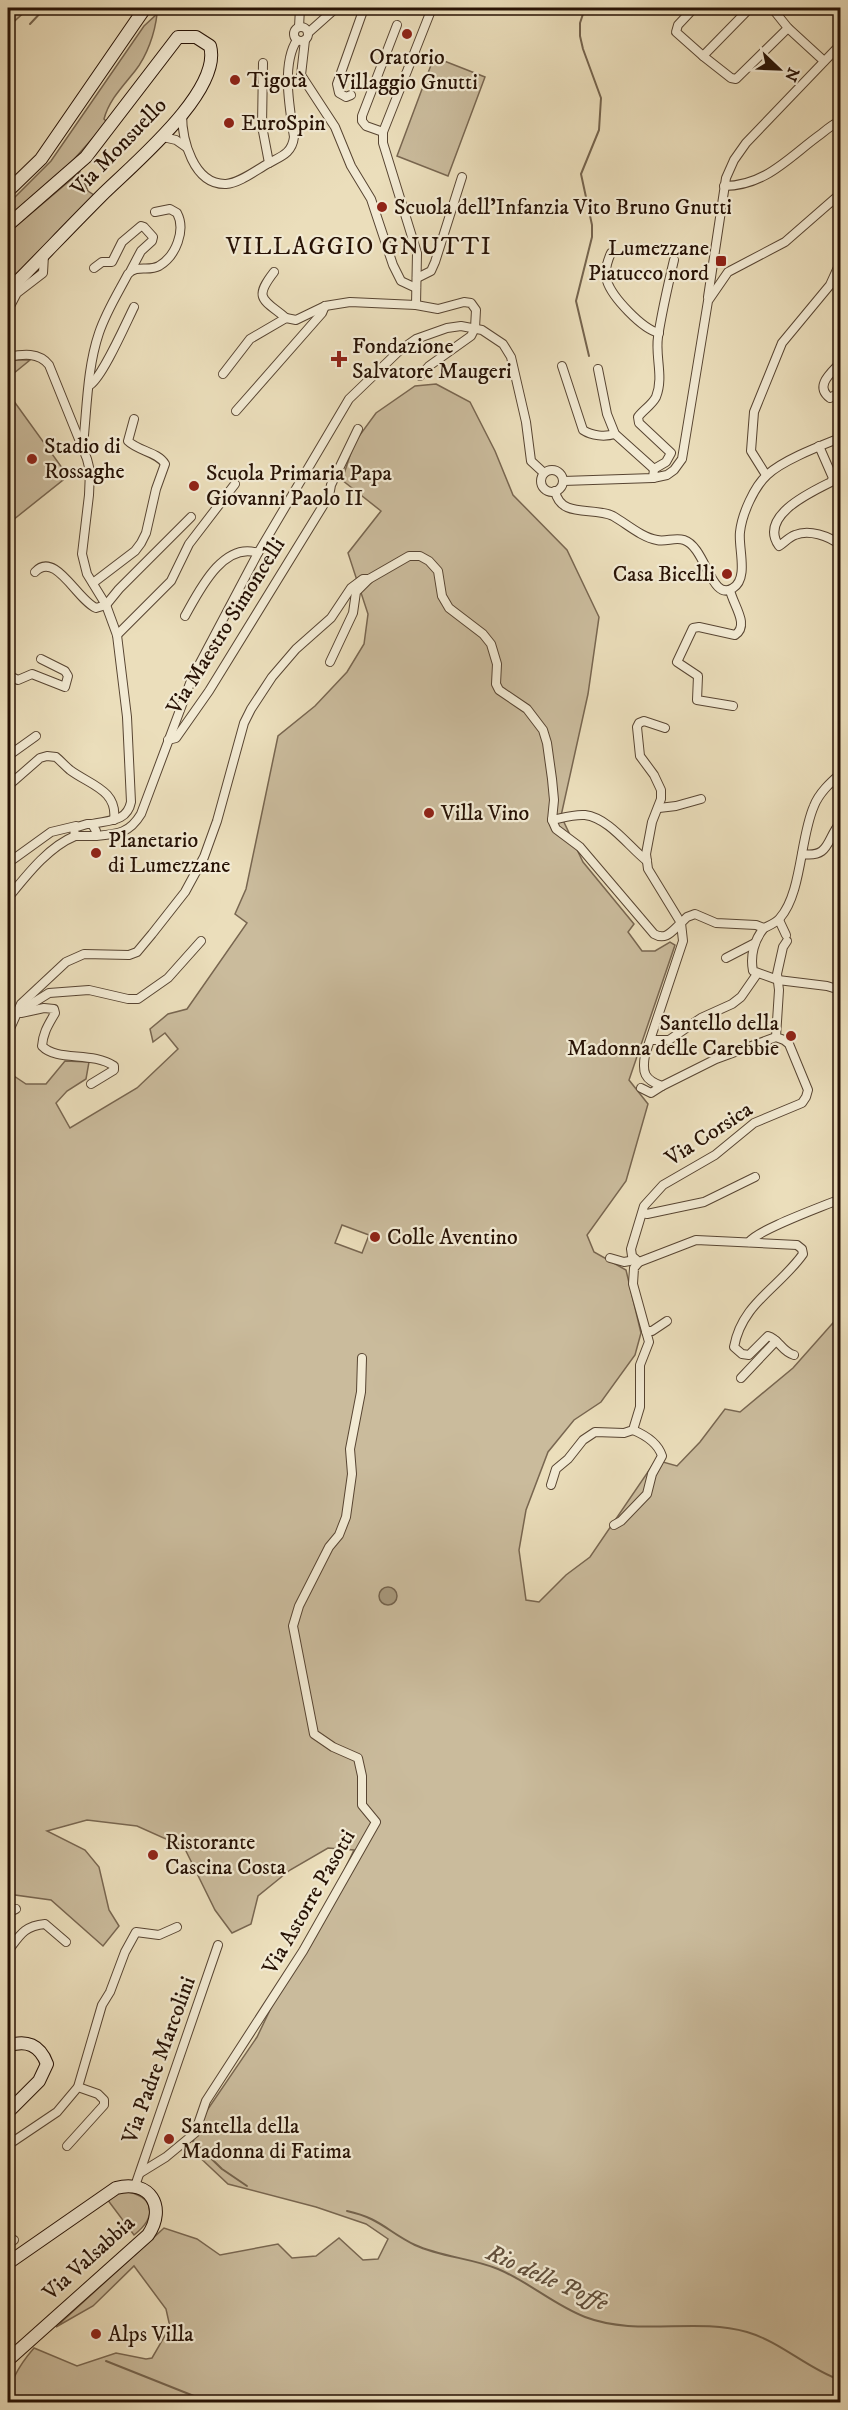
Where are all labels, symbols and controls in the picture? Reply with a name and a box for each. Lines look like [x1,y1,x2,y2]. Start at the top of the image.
marker: Oratorio Villaggio Gnutti [400,27,414,41]
north arrow [749,39,809,99]
place label: Oratorio Villaggio Gnutti [335,44,478,96]
text: N [780,65,804,84]
place label: Tigotà [247,67,308,94]
marker: Tigotà [228,73,242,87]
street label: Via Monsuello [65,92,173,203]
place label: EuroSpin [241,110,326,137]
marker: EuroSpin [222,116,236,130]
place label: Scuola dell'Infanzia Vito Bruno Gnutti [394,194,732,221]
marker: Scuola dell'Infanzia Vito Bruno Gnutti [375,200,389,214]
district label: VILLAGGIO GNUTTI [225,232,492,262]
place label: Lumezzane Piatucco nord [588,235,709,287]
marker: Lumezzane Piatucco nord [714,254,728,268]
place label: Fondazione Salvatore Maugeri [352,333,512,385]
marker: Fondazione Salvatore Maugeri [330,350,348,368]
place label: Stadio di Rossaghe [44,433,125,485]
marker: Stadio di Rossaghe [25,452,39,466]
place label: Scuola Primaria Papa Giovanni Paolo II [206,460,393,512]
marker: Scuola Primaria Papa Giovanni Paolo II [187,479,201,493]
street label: Via Maestro Simoncelli [160,533,291,720]
place label: Casa Bicelli [613,561,715,588]
marker: Casa Bicelli [720,567,734,581]
place label: Villa Vino [440,800,529,827]
marker: Villa Vino [422,806,436,820]
place label: Planetario di Lumezzane [108,827,230,879]
marker: Planetario di Lumezzane [89,846,103,860]
place label: Santello della Madonna delle Carebbie [567,1010,780,1062]
marker: Santello della Madonna delle Carebbie [784,1029,798,1043]
street label: Via Corsica [659,1095,758,1173]
place label: Colle Aventino [387,1224,518,1251]
marker: Colle Aventino [368,1230,382,1244]
street label: Via Astorre Pasotti [256,1825,361,1980]
place label: Ristorante Cascina Costa [165,1829,287,1881]
marker: Ristorante Cascina Costa [146,1848,160,1862]
street label: Via Padre Marcolini [116,1973,202,2148]
place label: Santella della Madonna di Fatima [181,2113,352,2165]
marker: Santella della Madonna di Fatima [162,2132,176,2146]
street label: Via Valsabbia [37,2209,141,2307]
water label: Rio delle Poffe [480,2237,613,2319]
place label: Alps Villa [108,2321,194,2348]
marker: Alps Villa [89,2327,103,2341]

